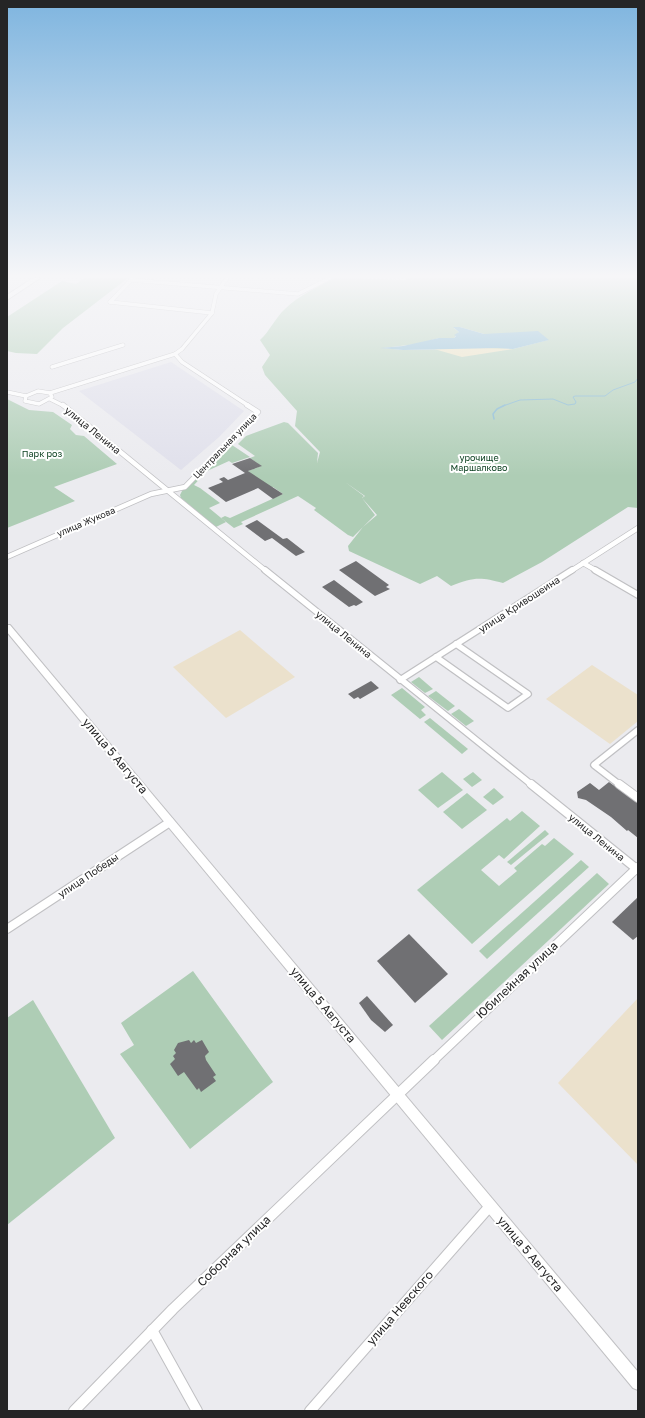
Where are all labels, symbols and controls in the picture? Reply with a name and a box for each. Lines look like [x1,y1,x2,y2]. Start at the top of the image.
street label: улица Ленина [63,404,123,456]
street label: Центральная улица [191,411,259,481]
park label: Парк роз [22,448,62,459]
park label: урочище Маршалково [451,452,507,473]
street label: улица Жукова [55,504,117,539]
street label: улица Кривошеина [476,573,562,635]
street label: улица Ленина [314,608,374,660]
street label: улица 5 Августа [79,715,151,797]
street label: улица Ленина [567,811,627,863]
street label: улица Победы [55,850,121,900]
street label: Юбилейная улица [473,938,561,1021]
street label: улица 5 Августа [287,964,359,1046]
street label: Соборная улица [194,1212,273,1289]
street label: улица 5 Августа [494,1213,566,1295]
street label: улица Невского [363,1267,436,1348]

